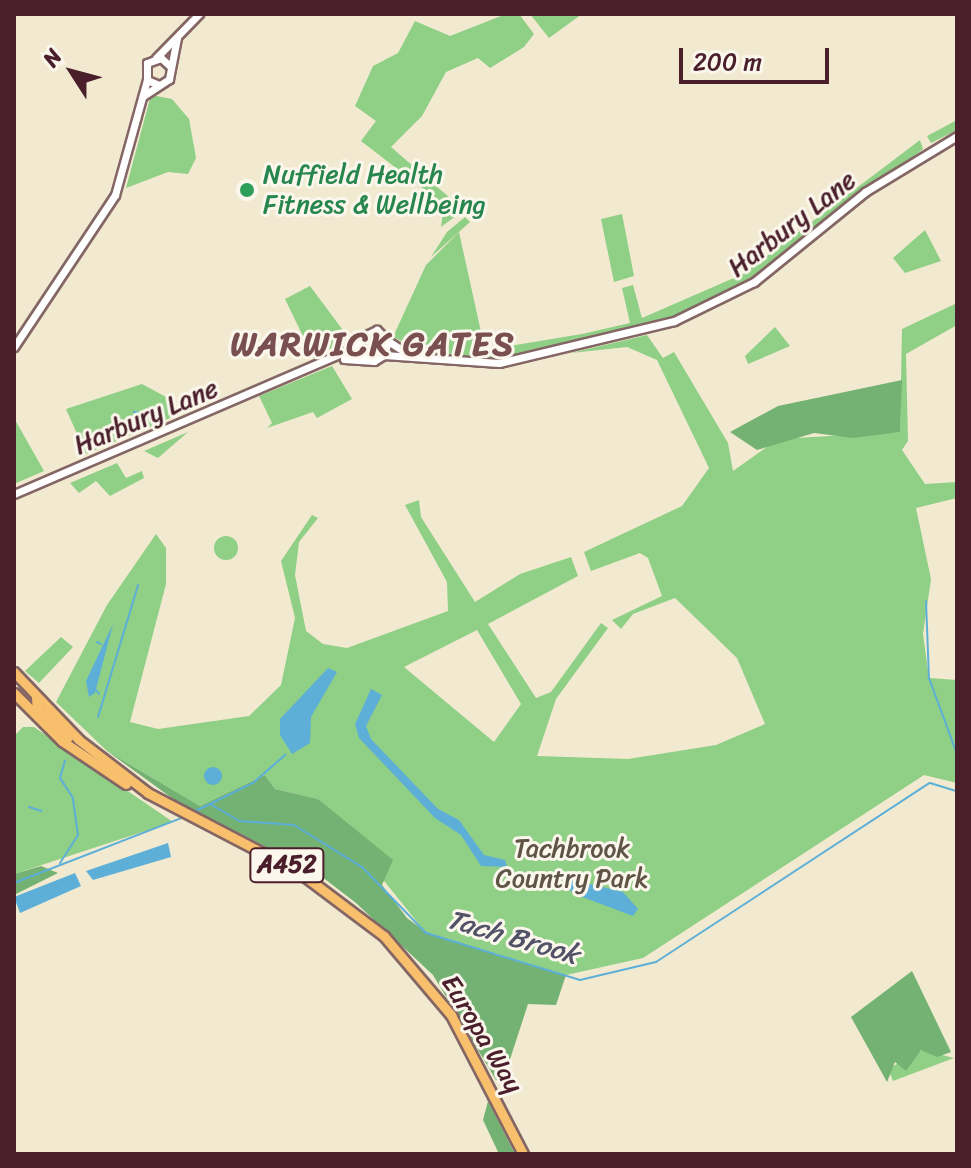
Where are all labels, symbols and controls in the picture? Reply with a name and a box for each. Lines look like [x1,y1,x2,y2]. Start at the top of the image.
north arrow [32,32,112,112]
scale bar [683,32,833,82]
text: N [32,40,72,75]
text: 200 m [693,41,762,83]
place label: Nuffield Health Fitness & Wellbeing [263,159,486,220]
street label: Harbury Lane [722,165,862,283]
marker: Nuffield Health Fitness & Wellbeing [238,181,256,199]
district label: WARWICK GATES [233,325,513,365]
street label: Harbury Lane [69,373,223,461]
park label: Tachbrook Country Park [496,833,648,894]
road number: A452 [249,845,325,885]
water label: Tach Brook [443,902,583,972]
street label: Europa Way [435,969,529,1099]

